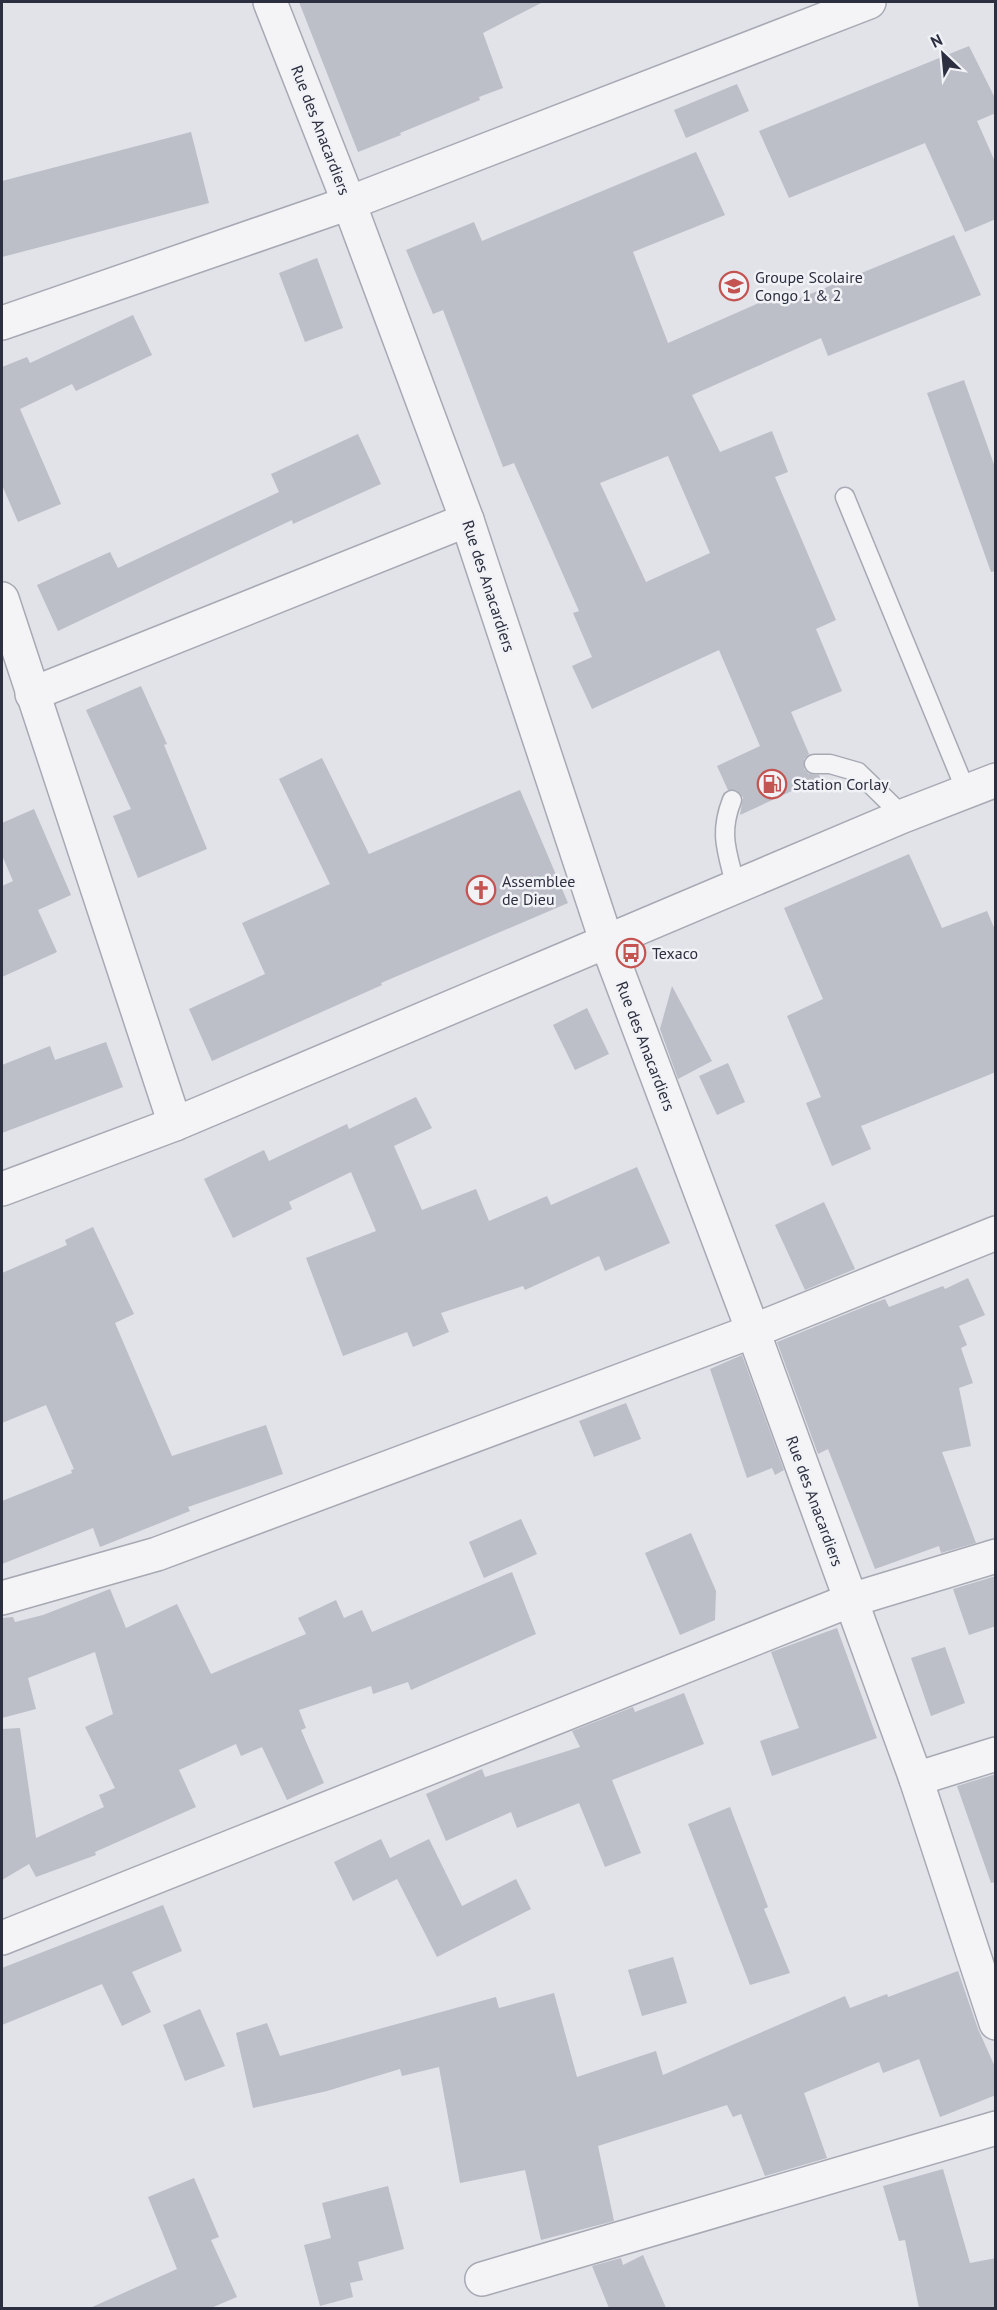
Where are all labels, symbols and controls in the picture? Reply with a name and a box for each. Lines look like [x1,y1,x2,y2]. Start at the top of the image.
north arrow [913,24,973,84]
text: N [927,29,946,52]
street label: Rue des Anacardiers [287,62,355,198]
place label: Groupe Scolaire Congo 1 & 2 [755,267,863,305]
school or university icon: Groupe Scolaire Congo 1 & 2 [718,270,750,302]
street label: Rue des Anacardiers [458,518,520,655]
fuel station icon: Station Corlay [756,768,788,800]
place label: Station Corlay [793,774,889,794]
place label: Assemblee de Dieu [502,871,575,909]
church icon: Assemblee de Dieu [465,874,497,906]
bus stop icon: Texaco [615,937,647,969]
place label: Texaco [652,943,698,963]
street label: Rue des Anacardiers [612,978,680,1114]
street label: Rue des Anacardiers [782,1433,848,1569]

